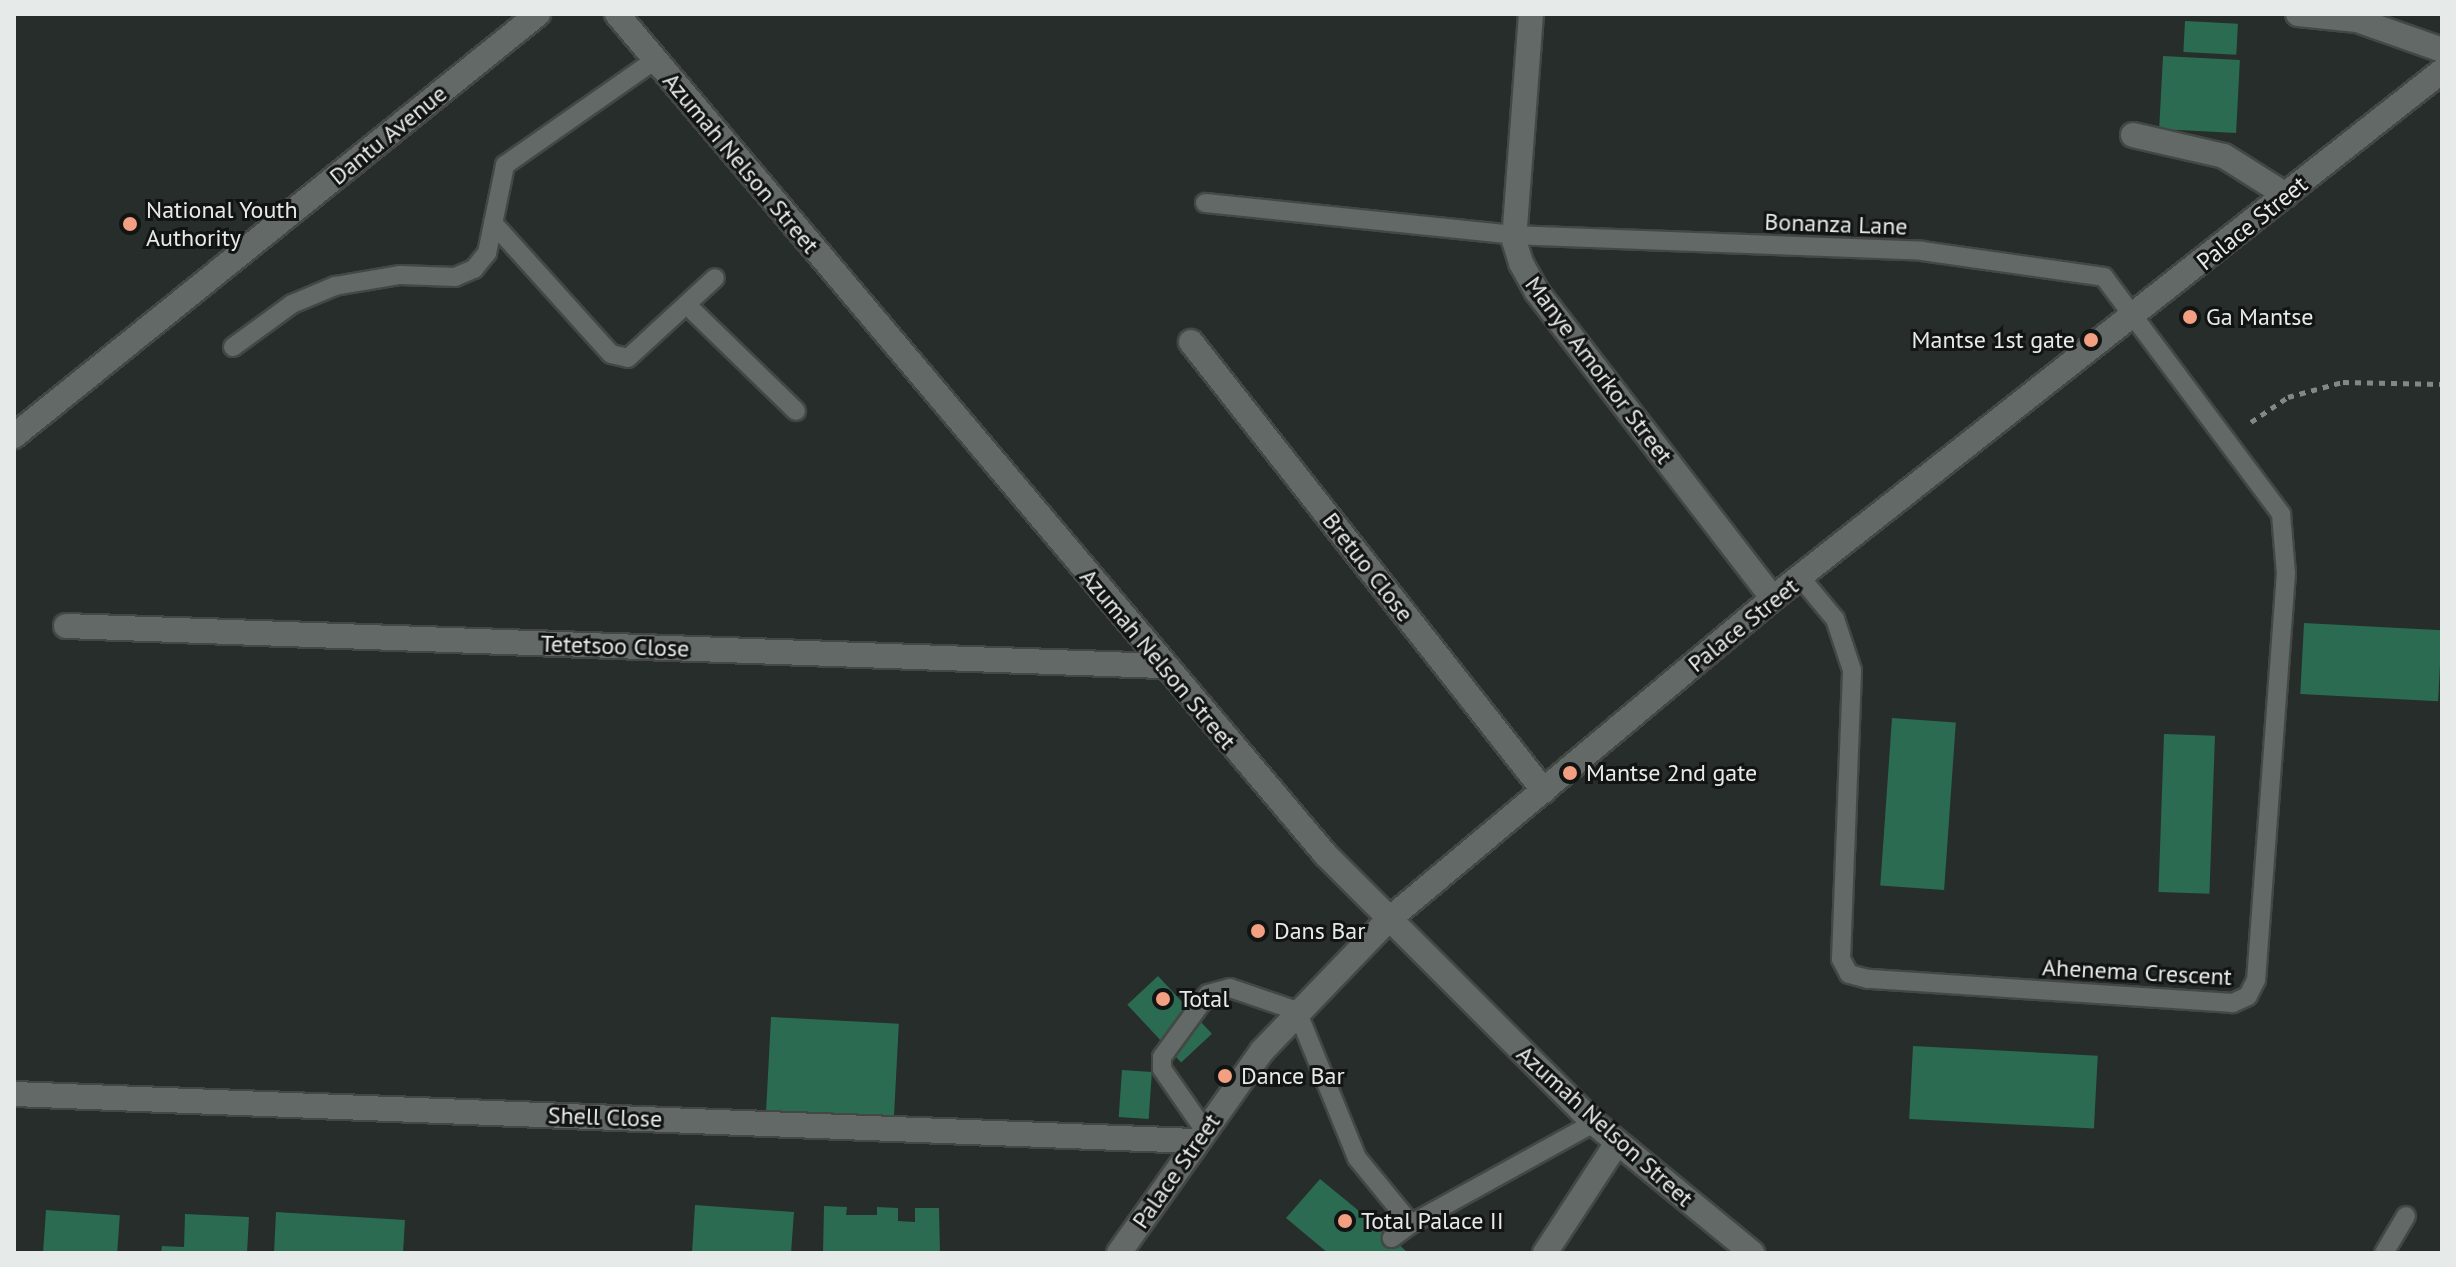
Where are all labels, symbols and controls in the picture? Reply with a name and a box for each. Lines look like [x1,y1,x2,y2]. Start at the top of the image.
street label: Azumah Nelson Street [657,67,825,259]
street label: Dantu Avenue [323,79,453,191]
street label: Palace Street [2191,170,2313,276]
place label: National Youth Authority [146,196,298,252]
street label: Bonanza Lane [1764,207,1908,241]
marker: National Youth Authority [121,215,139,233]
street label: Manye Amorkor Street [1519,270,1679,470]
place label: Ga Mantse [2206,303,2313,331]
marker: Ga Mantse [2181,308,2199,326]
place label: Mantse 1st gate [1912,326,2075,354]
marker: Mantse 1st gate [2082,331,2100,349]
street label: Bretuo Close [1316,507,1420,627]
street label: Azumah Nelson Street [1074,563,1242,755]
street label: Palace Street [1682,572,1804,678]
street label: Tetetsoo Close [540,629,690,663]
place label: Mantse 2nd gate [1586,759,1757,787]
marker: Mantse 2nd gate [1561,764,1579,782]
place label: Dans Bar [1274,917,1365,945]
marker: Dans Bar [1249,922,1267,940]
street label: Ahenema Crescent [2041,953,2233,991]
place label: Total [1179,985,1229,1013]
marker: Total [1154,990,1172,1008]
street label: Azumah Nelson Street [1511,1039,1699,1213]
place label: Dance Bar [1241,1062,1345,1090]
marker: Dance Bar [1216,1067,1234,1085]
street label: Shell Close [547,1101,663,1133]
street label: Palace Street [1126,1108,1226,1234]
place label: Total Palace II [1361,1207,1504,1235]
marker: Total Palace II [1336,1212,1354,1230]

